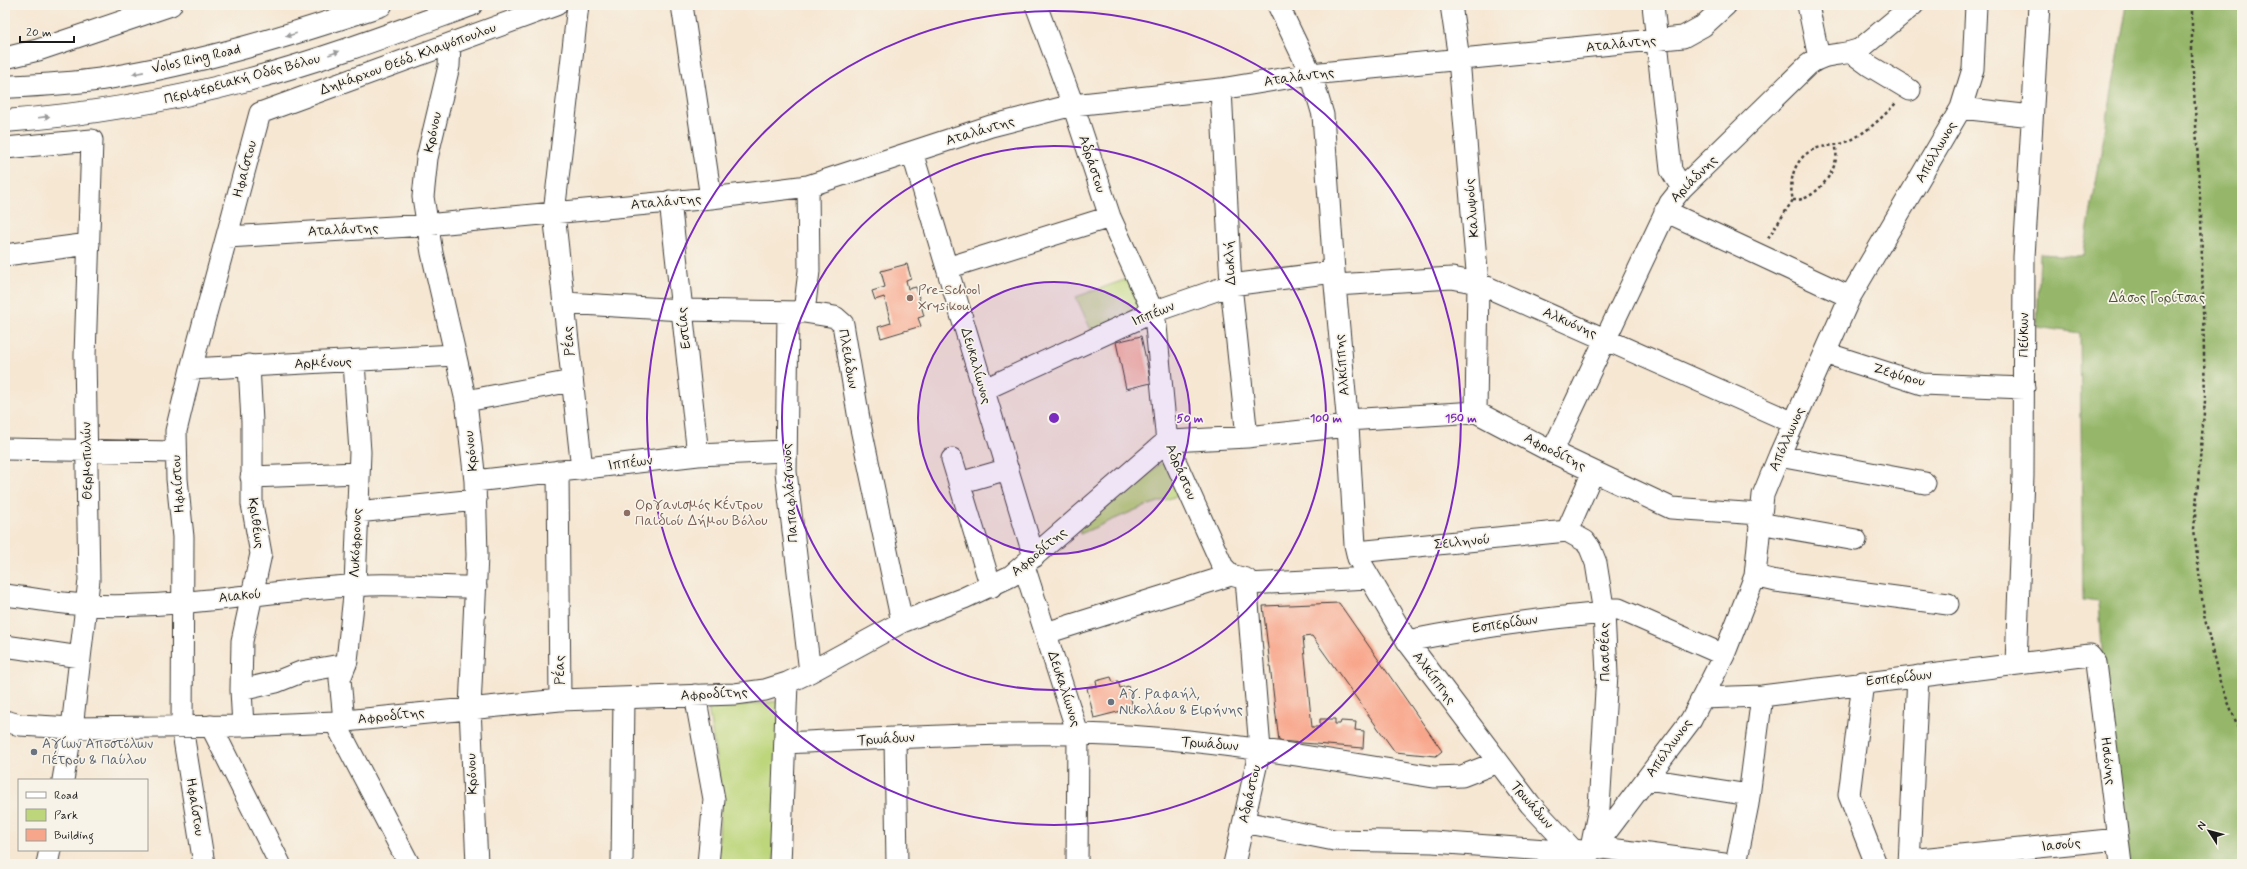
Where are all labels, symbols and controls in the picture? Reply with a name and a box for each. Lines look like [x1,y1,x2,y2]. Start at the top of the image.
scale bar [20,18,74,44]
street label: Δημάρχου Θεόδ. Κλαψόπουλου [317,19,499,99]
text: 20 m [26,25,52,41]
street label: Αταλάντης [1585,31,1657,57]
one-way arrow [285,32,297,38]
street label: Volos Ring Road [150,40,242,79]
street label: Περιφερειακή Οδός Βόλου [162,49,322,109]
one-way arrow [329,50,341,56]
street label: Αταλάντης [1263,63,1335,91]
one-way arrow [131,70,144,76]
street label: Κρόνου [420,110,446,154]
street label: Αταλάντης [944,112,1016,150]
one-way arrow [38,114,50,120]
street label: Απόλλωνος [1911,118,1961,186]
street label: Αδράστου [1074,133,1110,195]
street label: Ηφαίστου [229,138,261,200]
street label: Αριάδνης [1667,152,1721,206]
street label: Καλυψούς [1460,178,1484,238]
street label: Αταλάντης [630,190,702,214]
street label: Αταλάντης [307,219,379,241]
street label: Διοκλή [1220,240,1240,286]
place label: Pre-School Xrysikou [918,281,981,315]
park label: Δάσος Γορίτσας [2109,289,2205,307]
marker: Pre-School Xrysikou [905,293,915,303]
street label: Ιππέων [1128,296,1177,331]
street label: Αλκυόνης [1540,303,1600,343]
street label: Εστίας [673,306,695,350]
street label: Πεύκων [2015,313,2033,357]
street label: Ρέας [558,325,579,357]
street label: Δευκαλίωνος [956,326,996,406]
street label: Πλειάδων [834,328,862,390]
street label: Αλκίππης [1330,333,1354,397]
street label: Αρμένους [294,352,352,373]
street label: Ζεφύρου [1871,359,1927,391]
street label: Απόλλωνος [1765,404,1809,474]
centre of rings [1047,411,1061,425]
text: 50 m [1177,411,1204,427]
text: 100 m [1310,411,1343,427]
text: 150 m [1445,411,1477,427]
street label: Θερμοπυλών [77,422,97,500]
street label: Αφροδίτης [1521,429,1589,475]
street label: Κρόνου [460,430,482,472]
street label: Αδράστου [1161,441,1201,503]
street label: Παπαφλάγωνος [778,443,802,543]
street label: Ιππέων [606,450,653,475]
street label: Ηφαίστου [167,454,189,514]
place label: Οργανισμός Κέντρου Παιδιού Δήμου Βόλου [635,495,768,530]
street label: Κριθέως [244,496,269,550]
street label: Λυκόφρoνος [346,508,366,578]
marker: Οργανισμός Κέντρου Παιδιού Δήμου Βόλου [622,508,632,518]
street label: Αφροδίτης [1007,523,1071,581]
street label: Σειληνού [1433,530,1491,554]
street label: Αιακού [218,585,262,607]
street label: Εσπερίδων [1471,610,1539,638]
street label: Πασιθέας [1594,622,1615,682]
street label: Αλκίππης [1408,648,1460,708]
street label: Δευκαλίωνος [1043,649,1085,729]
street label: Ρέας [550,655,569,685]
street label: Εσπερίδων [1865,666,1933,690]
street label: Αφροδίτης [680,683,748,705]
place label: Αγ. Ραφαήλ, Νικολάου & Ειρήνης [1119,685,1243,719]
marker: Αγ. Ραφαήλ, Νικολάου & Ειρήνης [1106,697,1116,707]
street label: Αφροδίτης [357,704,425,728]
street label: Απόλλωνος [1642,715,1696,781]
street label: Τρωάδων [857,729,915,749]
street label: Τρωάδων [1181,733,1239,755]
place label: Αγίων Αποστόλων Πέτρου & Παύλου [42,735,153,769]
street label: Ησιόνης [2096,736,2120,786]
marker: Αγίων Αποστόλων Πέτρου & Παύλου [29,747,39,757]
street label: Κρόνου [462,753,482,795]
street label: Αδράστου [1235,763,1265,825]
street label: Ηφαίστου [182,777,208,837]
street label: Τρωάδων [1507,777,1557,833]
legend [18,779,148,851]
text: Road [54,788,78,804]
text: Park [54,808,78,824]
north arrow [2189,811,2229,851]
text: N [2194,819,2210,833]
text: Building [54,828,94,845]
street label: Ιασούς [2040,834,2082,856]

